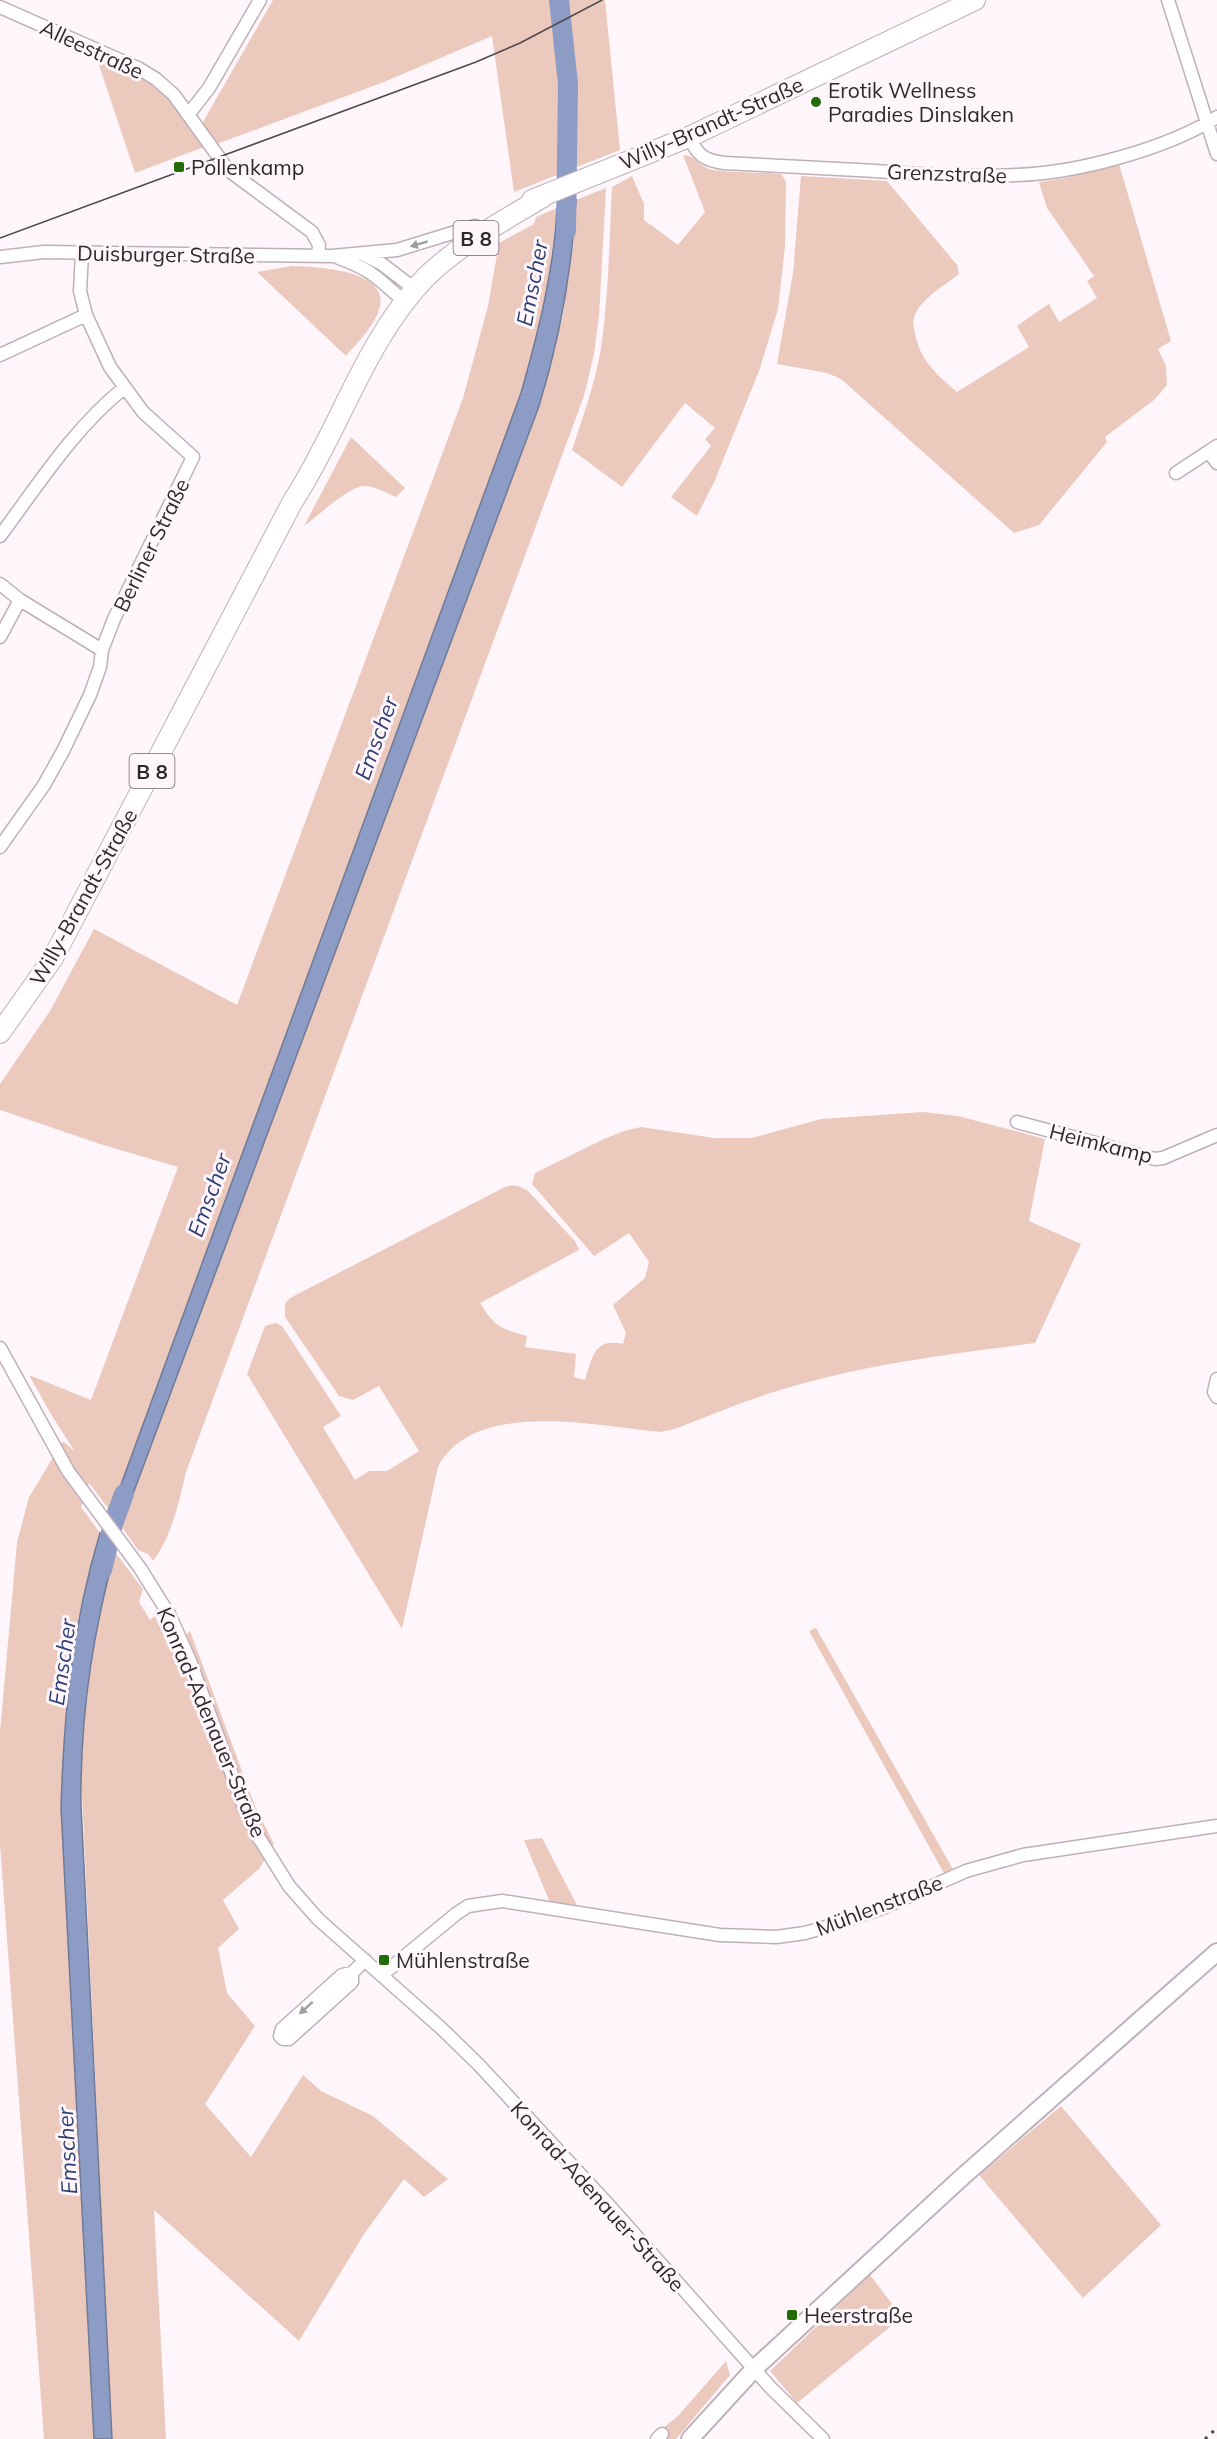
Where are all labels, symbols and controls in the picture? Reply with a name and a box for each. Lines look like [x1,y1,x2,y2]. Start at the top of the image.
street label: Alleestraße [36,14,148,84]
street label: Willy-Brandt-Straße [615,71,807,175]
place label: Erotik Wellness Paradies Dinslaken [828,77,1014,127]
marker: Erotik Wellness Paradies Dinslaken [809,95,823,109]
place label: Pollenkamp [191,154,304,180]
street label: Grenzstraße [887,158,1007,188]
marker: Pollenkamp [172,160,186,174]
road number: B 8 [454,221,498,255]
water label: Emscher [510,237,554,328]
street label: Duisburger Straße [77,239,255,269]
one-way arrow [410,240,428,249]
street label: Berliner Straße [107,474,195,616]
water label: Emscher [348,691,404,784]
road number: B 8 [130,754,174,788]
street label: Willy-Brandt-Straße [24,804,142,990]
street label: Heimkamp [1047,1118,1155,1168]
water label: Emscher [181,1148,237,1241]
street label: Konrad-Adenauer-Straße [152,1603,272,1841]
water label: Emscher [42,1616,82,1707]
street label: Mühlenstraße [812,1869,946,1941]
place label: Mühlenstraße [396,1947,530,1973]
marker: Mühlenstraße [377,1953,391,1967]
one-way arrow [299,2000,313,2014]
street label: Konrad-Adenauer-Straße [506,2095,690,2297]
water label: Emscher [51,2106,83,2195]
place label: Heerstraße [804,2302,913,2328]
marker: Heerstraße [785,2308,799,2322]

